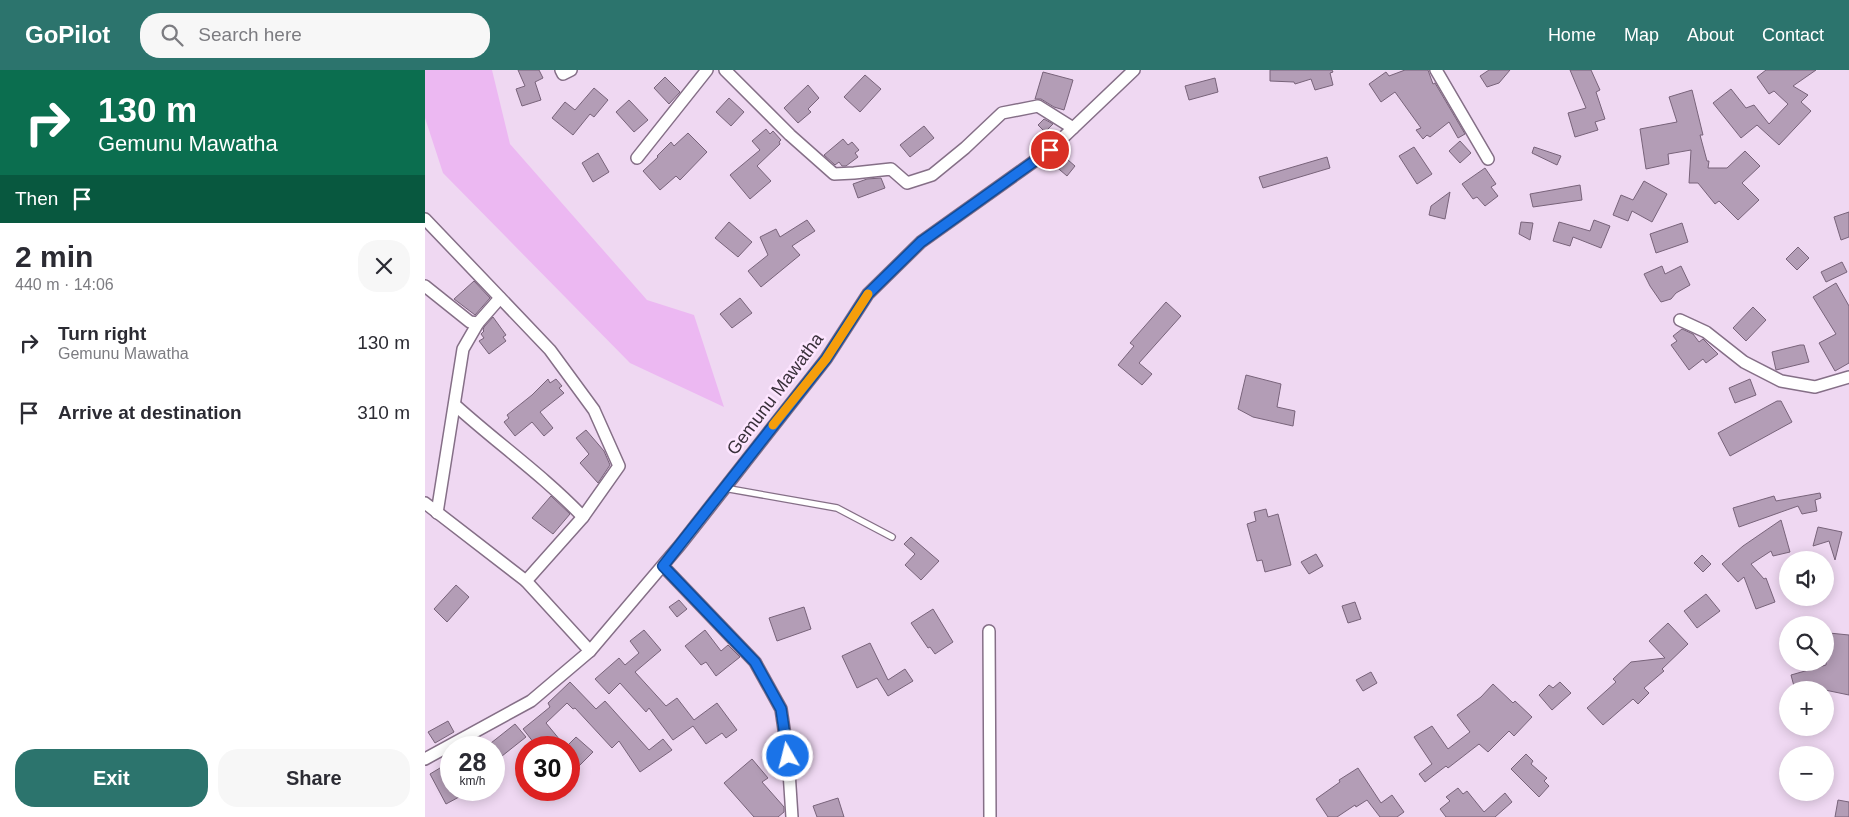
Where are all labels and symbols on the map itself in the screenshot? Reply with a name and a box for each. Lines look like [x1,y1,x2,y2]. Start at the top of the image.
pin [1029,129,1071,171]
street label: Gemunu Mawatha [723,328,828,459]
position arrow [761,729,813,781]
speed limit sign: 30 [515,736,580,801]

